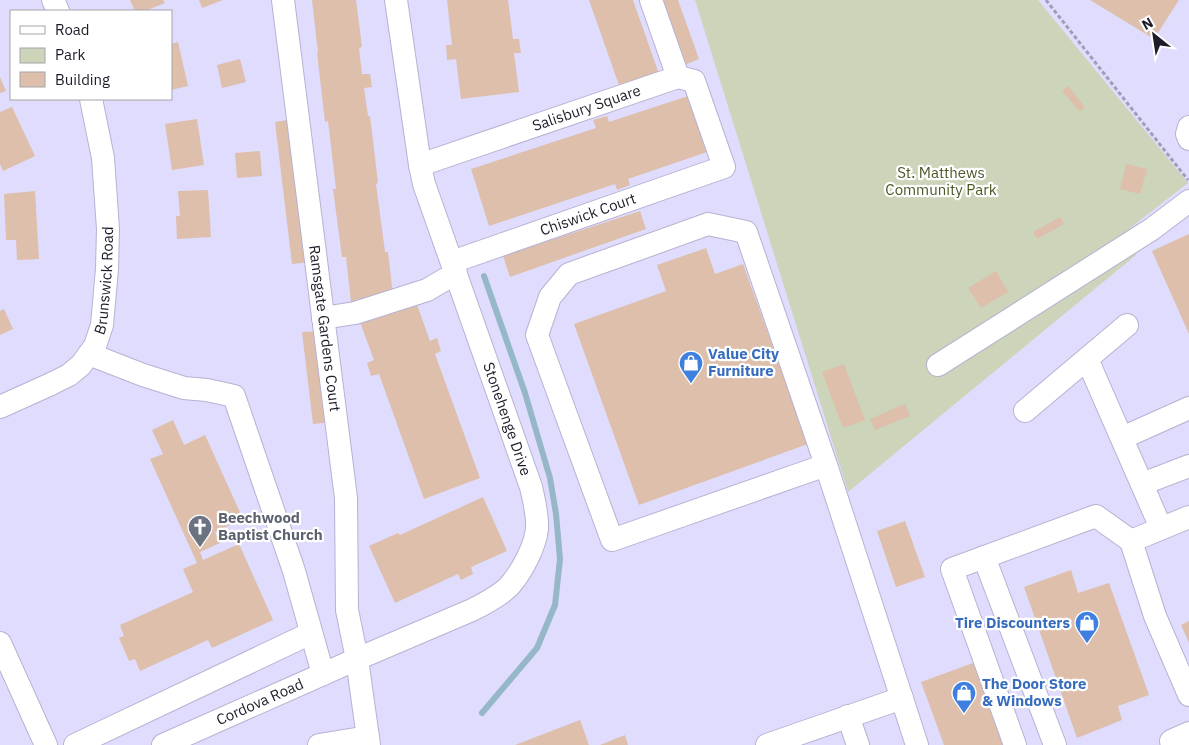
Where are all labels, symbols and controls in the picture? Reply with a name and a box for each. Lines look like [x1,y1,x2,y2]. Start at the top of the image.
legend [10,10,172,100]
north arrow [1129,10,1179,60]
text: N [1139,13,1156,34]
text: Road [55,20,90,39]
text: Park [55,45,85,64]
text: Building [55,70,110,89]
street label: Salisbury Square [530,80,643,135]
park label: St. Matthews Community Park [885,163,997,199]
street label: Chiswick Court [537,189,638,240]
street label: Brunswick Road [89,226,117,337]
street label: Ramsgate Gardens Court [305,244,345,413]
place label: Value City Furniture [708,344,779,380]
shop icon: Value City Furniture [678,350,704,384]
street label: Stonehenge Drive [479,360,536,478]
place label: Beechwood Baptist Church [218,508,323,544]
church icon: Beechwood Baptist Church [187,514,213,548]
shop icon: Tire Discounters [1074,610,1100,644]
place label: Tire Discounters [955,613,1070,632]
street label: Cordova Road [213,674,306,729]
place label: The Door Store & Windows [982,674,1087,710]
shop icon: The Door Store & Windows [951,680,977,714]

